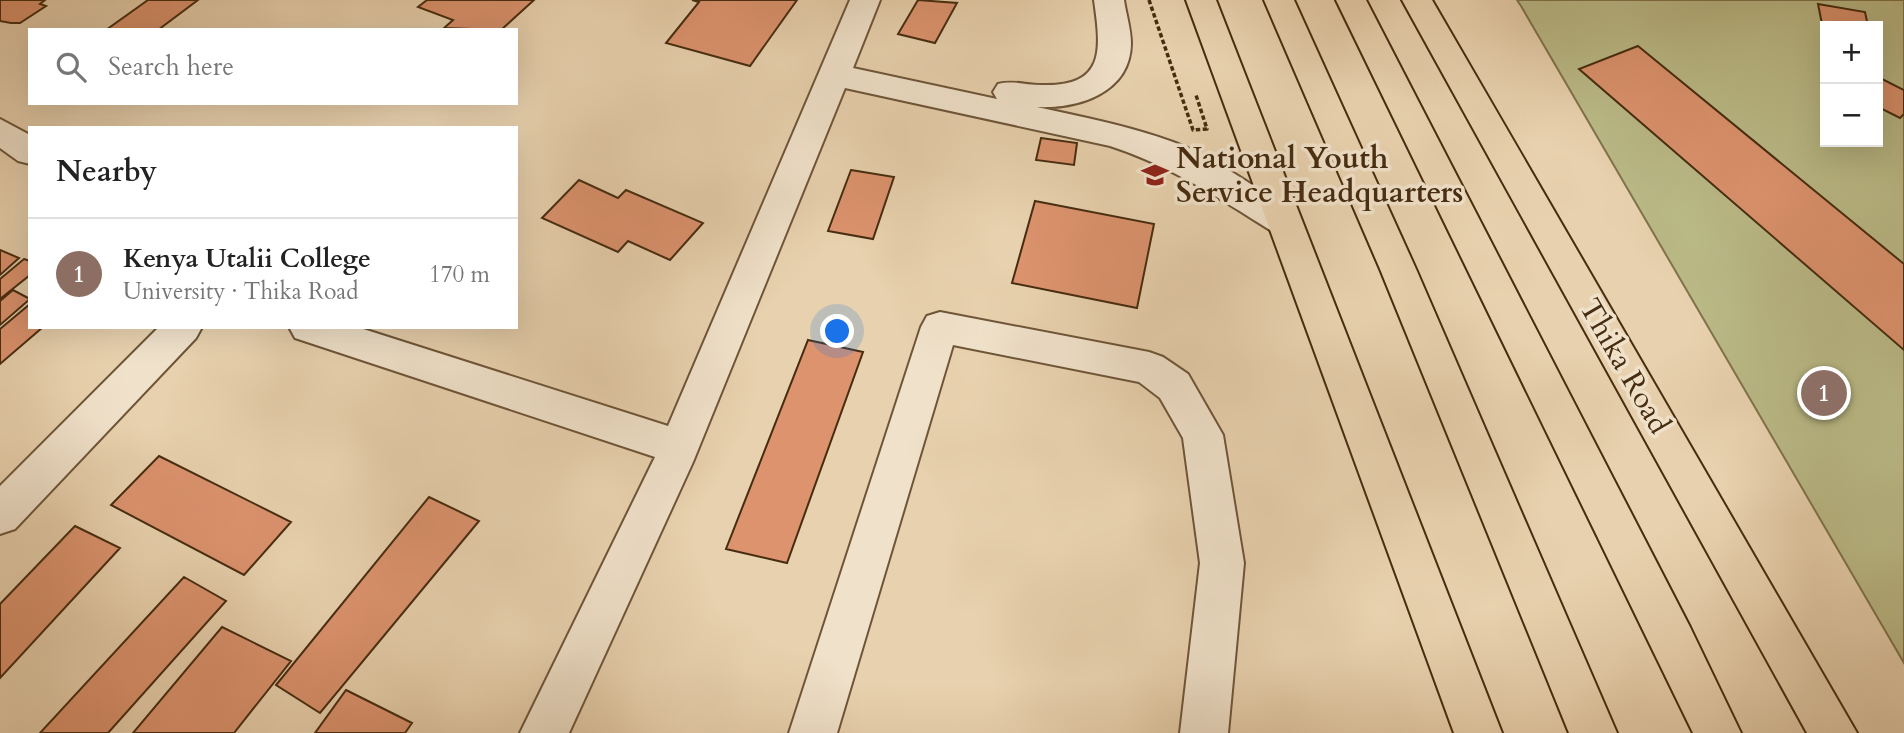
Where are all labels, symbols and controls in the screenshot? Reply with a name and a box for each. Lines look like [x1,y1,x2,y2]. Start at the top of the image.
map controls [1820,21,1883,147]
button: + [1820,21,1883,84]
search box [28,28,518,105]
icon: search [52,48,90,86]
text: Search here [108,49,234,84]
button: − [1820,84,1883,147]
place label: National Youth Service Headquarters [1176,138,1463,213]
text: Nearby [56,151,157,192]
school or university icon: National Youth Service Headquarters [1140,160,1170,190]
text: Kenya Utalii College [123,241,371,276]
text: 1 [73,259,85,290]
text: 170 m [429,259,490,290]
text: University · Thika Road [123,276,359,307]
street label: Thika Road [1569,291,1680,441]
your location [820,314,854,348]
pin: 1 [1801,367,1847,419]

